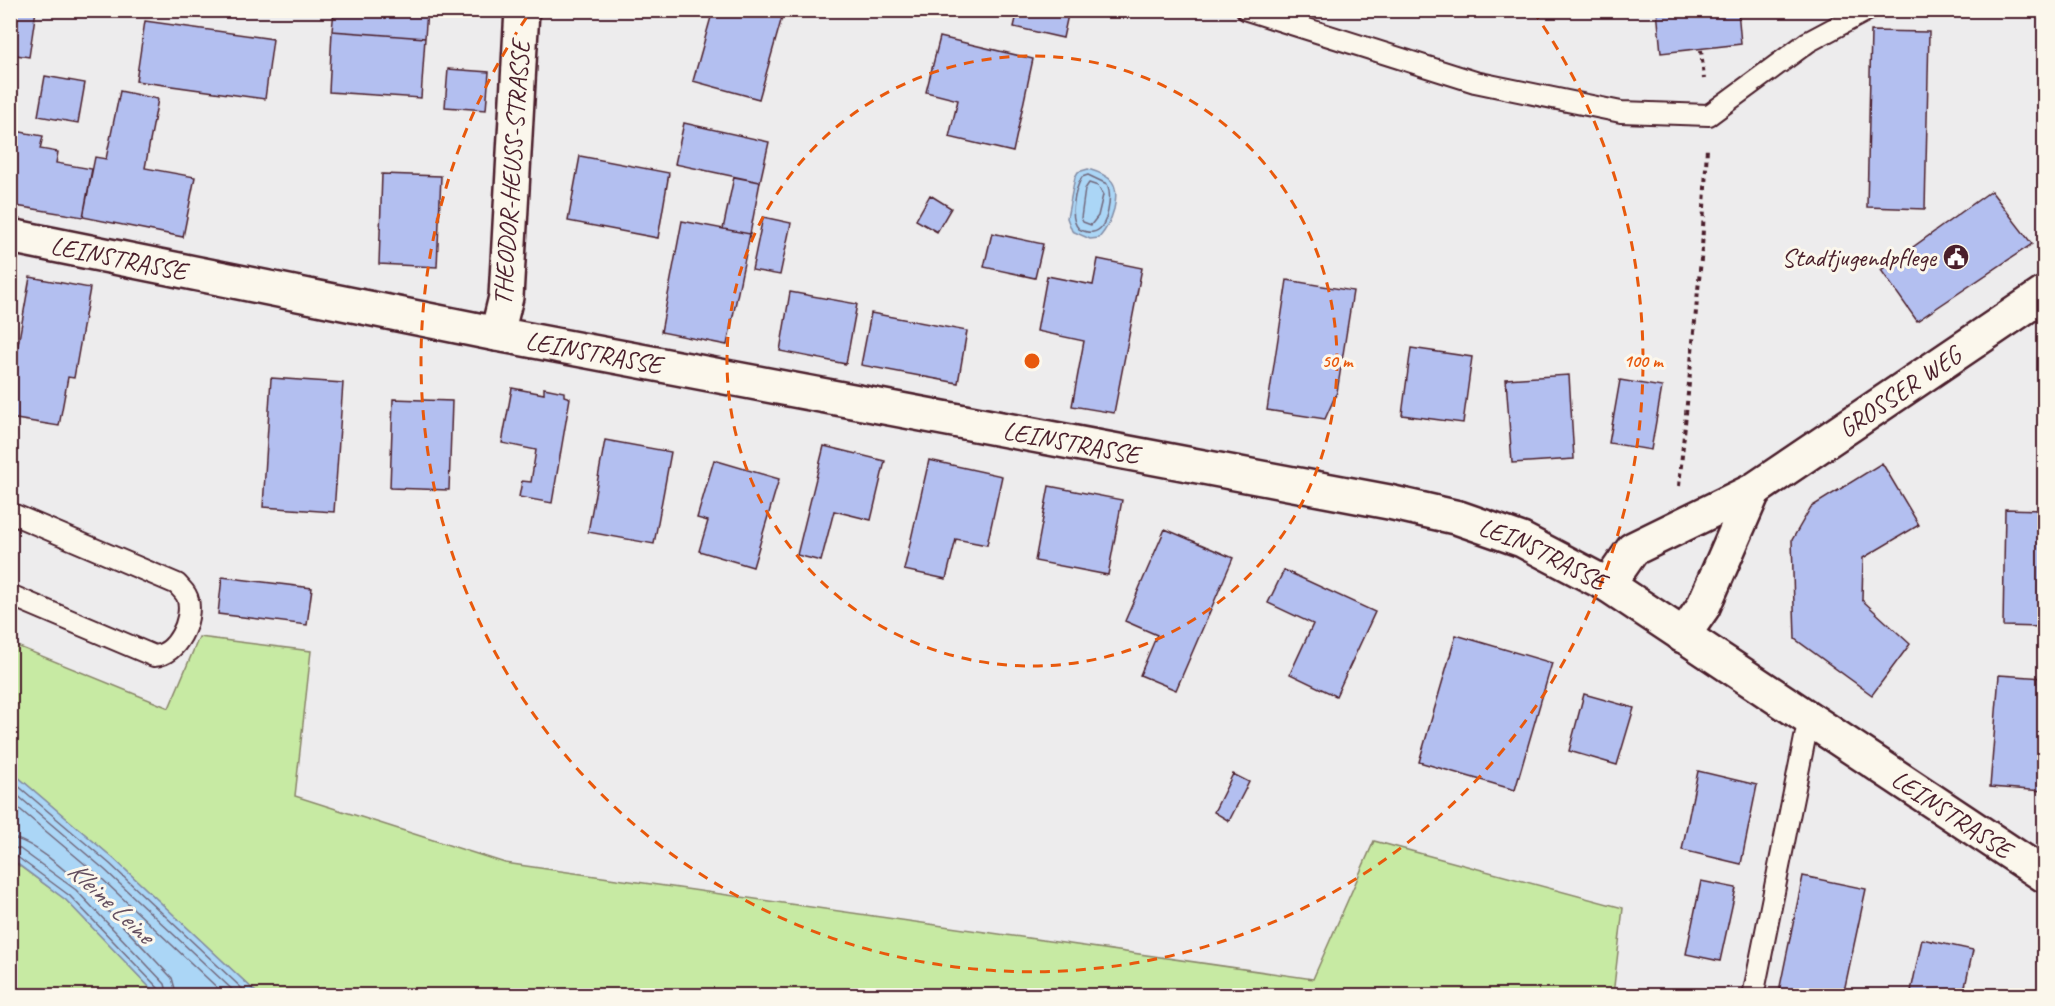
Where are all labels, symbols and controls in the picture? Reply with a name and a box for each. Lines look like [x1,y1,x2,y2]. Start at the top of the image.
street label: THEODOR-HEUSS-STRASSE [486,36,537,307]
street label: LEINSTRASSE [48,229,193,289]
place label: Stadtjugendpflege [1782,241,1938,274]
public building icon: Stadtjugendpflege [1941,242,1971,272]
street label: LEINSTRASSE [523,324,667,382]
street label: GROSSER WEG [1832,337,1970,445]
text: 50 m [1322,350,1354,372]
text: 100 m [1624,350,1664,372]
centre of rings [1022,351,1042,371]
street label: LEINSTRASSE [1001,414,1145,472]
street label: LEINSTRASSE [1474,510,1615,600]
street label: LEINSTRASSE [1885,762,2021,868]
water label: Kleine Leine [61,853,164,953]

